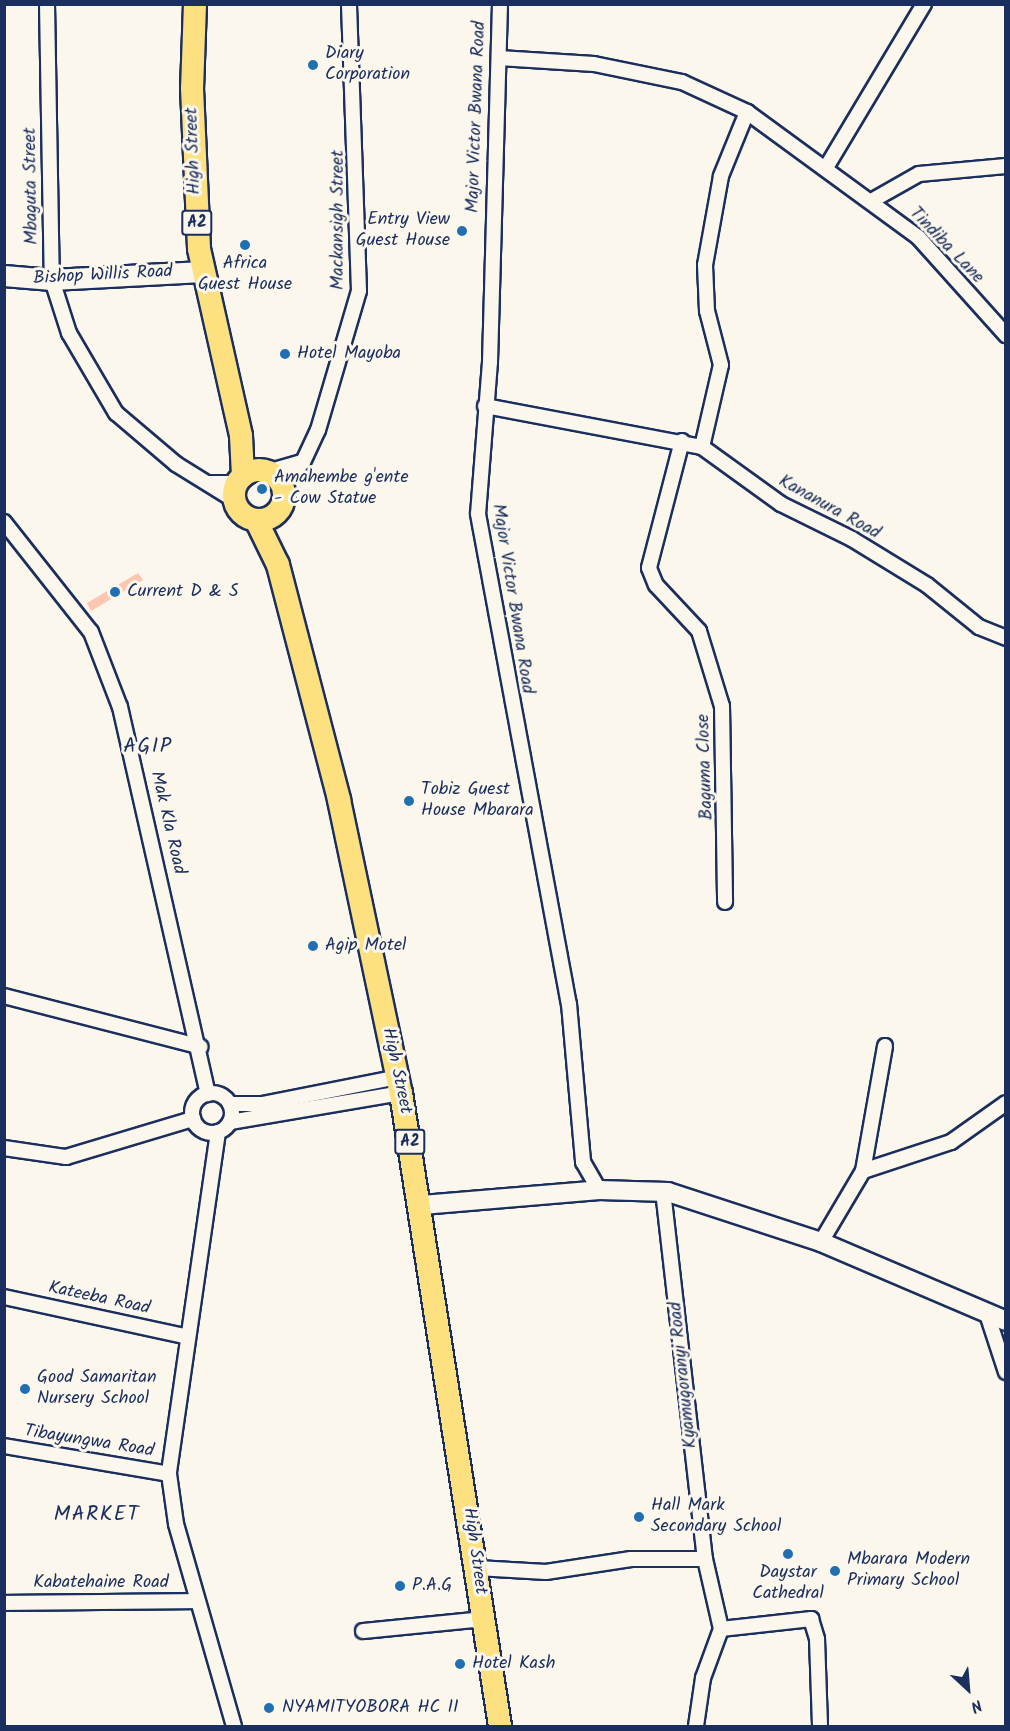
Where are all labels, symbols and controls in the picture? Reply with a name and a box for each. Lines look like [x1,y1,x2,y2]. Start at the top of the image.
street label: Major Victor Bwana Road [463,21,491,213]
place label: Diary Corporation [325,44,410,86]
marker: Diary Corporation [306,58,320,72]
street label: High Street [182,107,206,195]
street label: Mbaguta Street [20,127,44,245]
street label: Mackansigh Street [328,150,350,290]
street label: Tindiba Lane [904,203,988,289]
road number: A2 [180,210,214,236]
place label: Entry View Guest House [356,210,450,252]
marker: Entry View Guest House [455,224,469,238]
marker: Africa Guest House [238,238,252,252]
place label: Africa Guest House [198,254,292,296]
street label: Bishop Willis Road [33,262,173,290]
place label: Hotel Mayoba [297,343,401,365]
marker: Hotel Mayoba [278,347,292,361]
place label: Amahembe g'ente - Cow Statue [274,468,408,510]
street label: Kananura Road [774,471,884,545]
marker: Amahembe g'ente - Cow Statue [255,482,269,496]
street label: Major Victor Bwana Road [486,502,538,696]
place label: Current D & S [127,581,239,603]
marker: Current D & S [108,585,122,599]
street label: Baguma Close [693,714,719,820]
district label: AGIP [123,734,173,760]
street label: Mak Kla Road [145,769,189,877]
place label: Tobiz Guest House Mbarara [421,780,534,822]
marker: Tobiz Guest House Mbarara [402,794,416,808]
place label: Agip Motel [325,935,406,957]
marker: Agip Motel [306,939,320,953]
street label: High Street [376,1026,416,1116]
road number: A2 [394,1129,426,1155]
street label: Kateeba Road [46,1278,152,1320]
street label: Kyamugoranyi Road [666,1301,702,1449]
place label: Good Samaritan Nursery School [37,1368,157,1410]
marker: Good Samaritan Nursery School [18,1382,32,1396]
street label: Tibayungwa Road [23,1421,155,1463]
place label: Hall Mark Secondary School [651,1496,781,1538]
district label: MARKET [54,1502,140,1528]
street label: High Street [457,1506,491,1596]
marker: Hall Mark Secondary School [632,1510,646,1524]
marker: Daystar Cathedral [781,1547,795,1561]
place label: Mbarara Modern Primary School [847,1550,970,1592]
place label: Daystar Cathedral [752,1563,824,1606]
marker: Mbarara Modern Primary School [828,1564,842,1578]
street label: Kabatehaine Road [33,1572,169,1594]
place label: P.A.G [412,1575,452,1597]
marker: P.A.G [393,1579,407,1593]
place label: Hotel Kash [472,1653,555,1675]
marker: Hotel Kash [453,1657,467,1671]
north arrow [938,1659,998,1719]
text: N [966,1692,986,1719]
place label: NYAMITYOBORA HC II [282,1697,459,1719]
marker: NYAMITYOBORA HC II [260,1699,278,1717]

